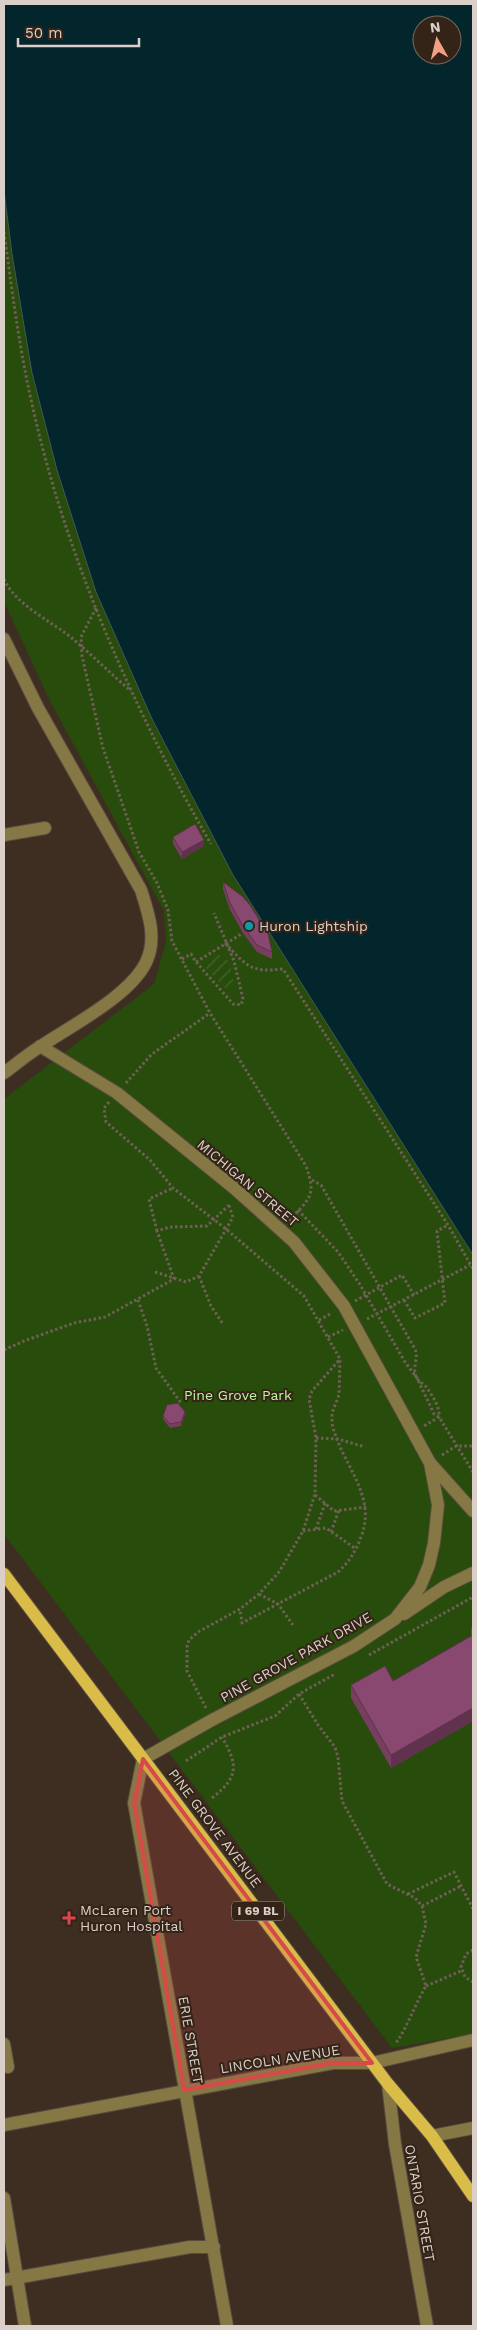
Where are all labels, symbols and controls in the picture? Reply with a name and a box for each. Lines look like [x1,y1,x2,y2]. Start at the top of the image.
scale bar [18,15,139,47]
north arrow [412,15,462,65]
text: N [429,18,441,36]
text: 50 m [25,24,62,42]
place label: Huron Lightship [259,918,368,934]
marker: Huron Lightship [243,920,255,932]
street label: MICHIGAN STREET [194,1136,302,1230]
park label: Pine Grove Park [184,1387,292,1403]
street label: PINE GROVE PARK DRIVE [217,1609,375,1705]
street label: PINE GROVE AVENUE [165,1766,265,1890]
place label: McLaren Port Huron Hospital [80,1902,183,1934]
road number: I 69 BL [232,1902,284,1920]
marker: McLaren Port Huron Hospital [62,1911,76,1925]
street label: ERIE STREET [175,1995,207,2086]
street label: LINCOLN AVENUE [219,2042,341,2076]
street label: ONTARIO STREET [402,2143,438,2263]

